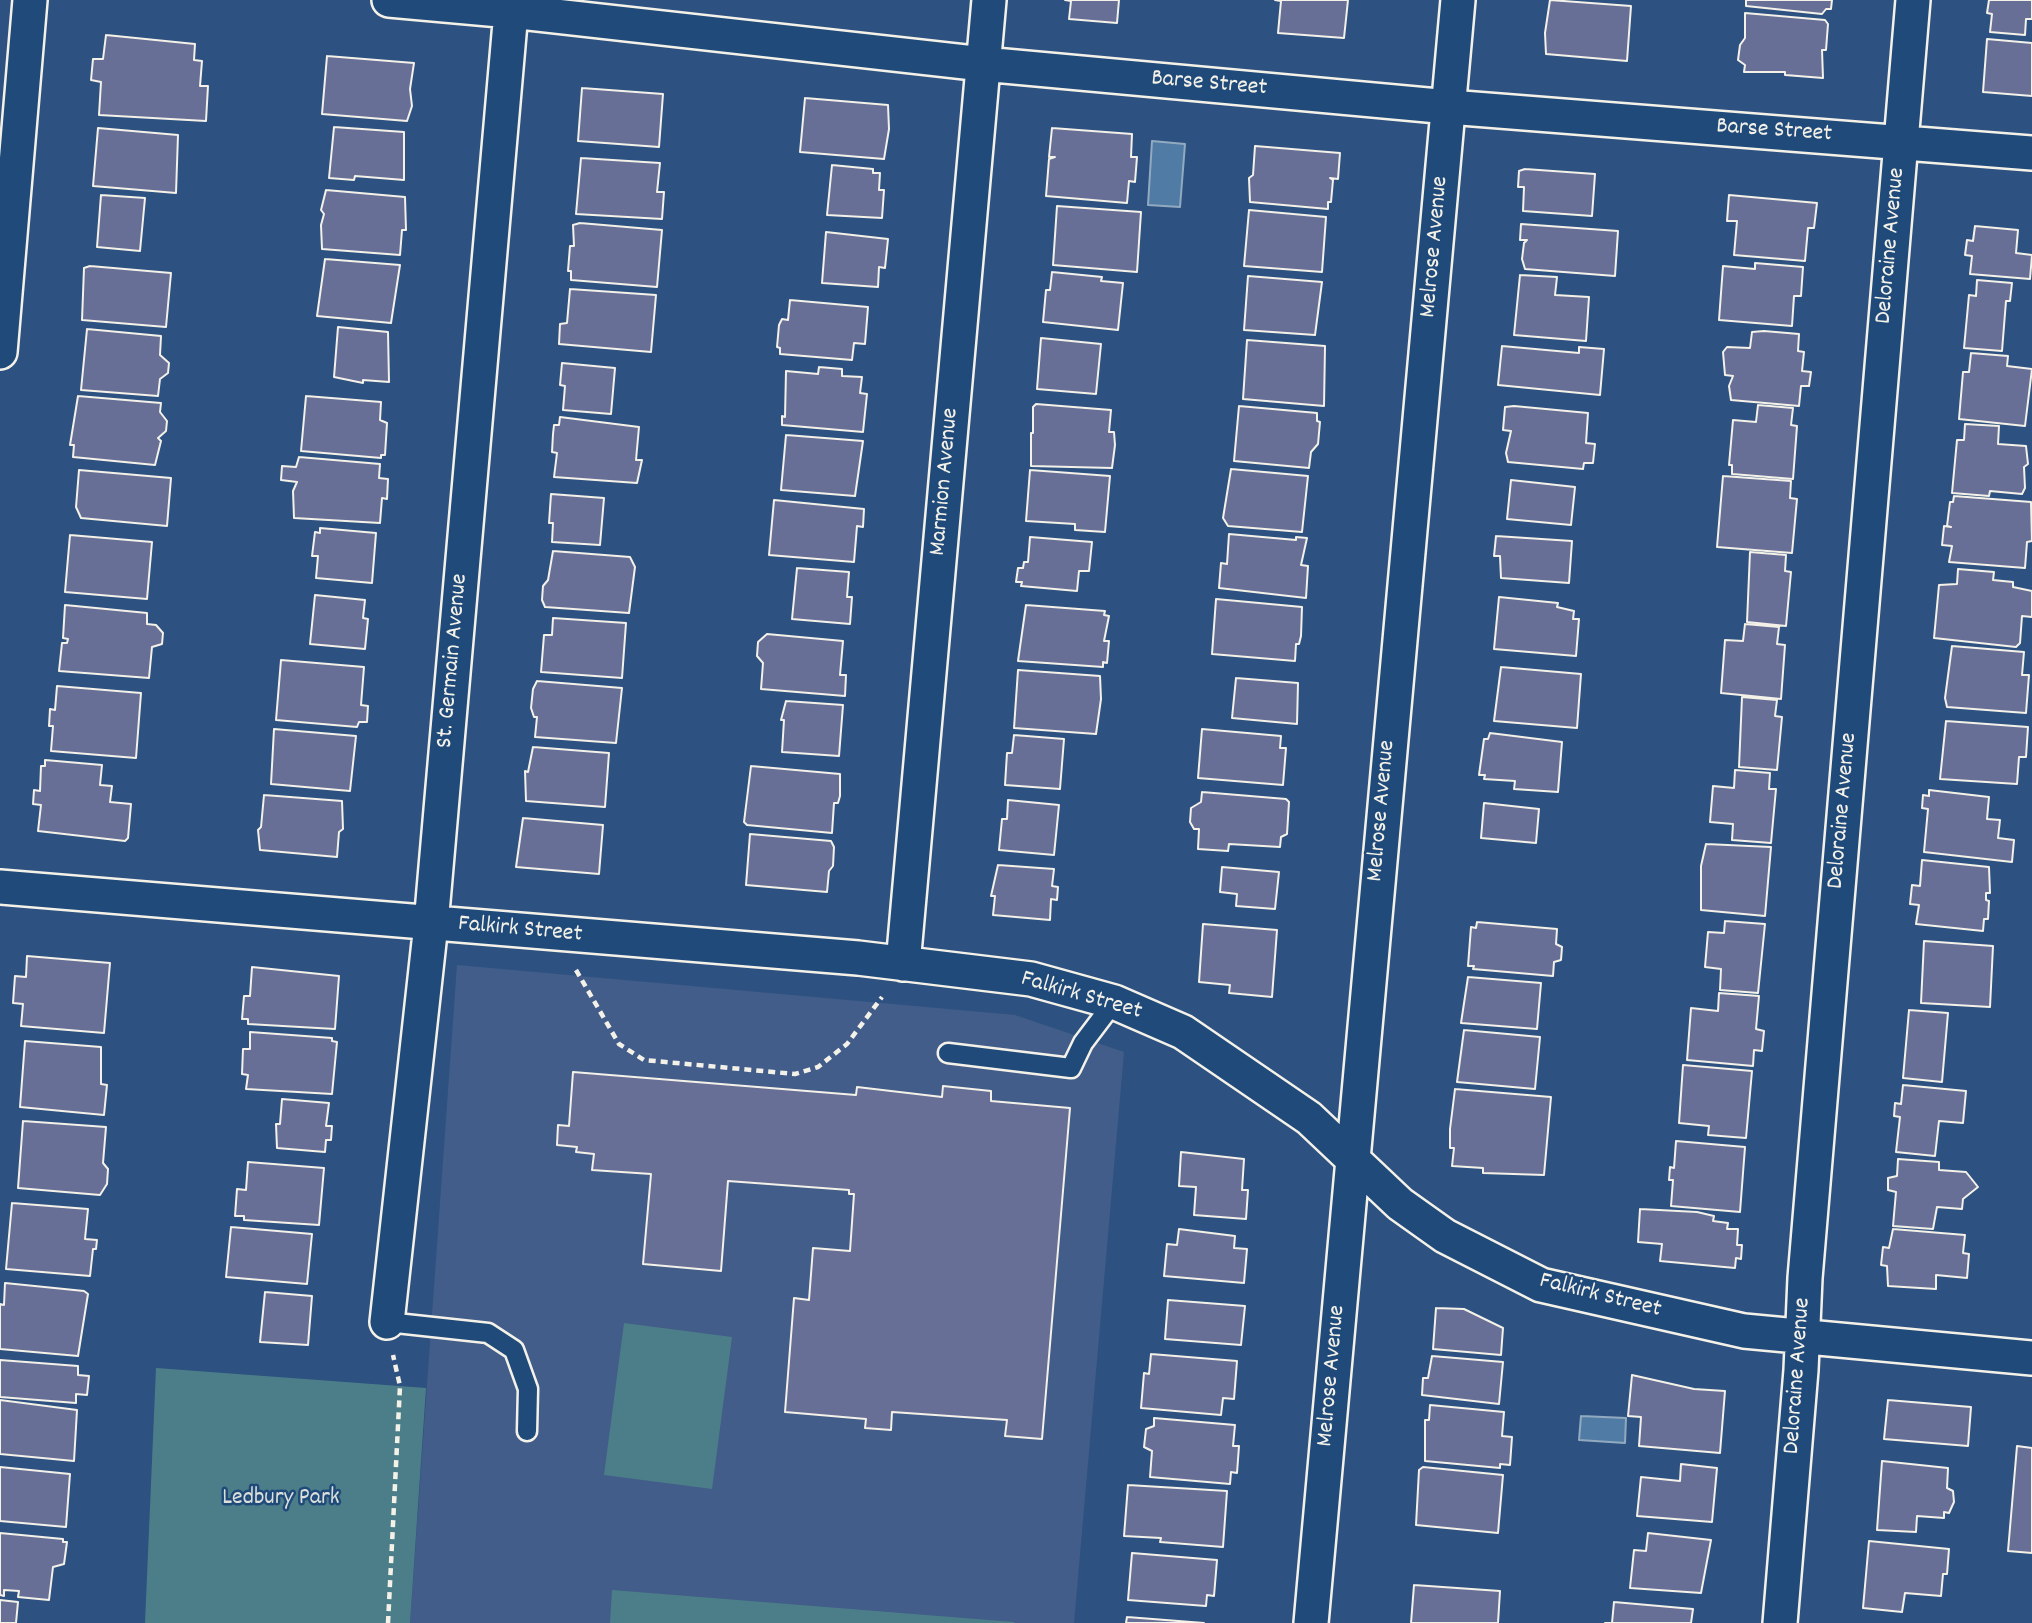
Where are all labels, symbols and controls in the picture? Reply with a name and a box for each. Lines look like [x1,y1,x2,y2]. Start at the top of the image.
street label: Barse Street [1150,66,1268,104]
street label: Barse Street [1715,114,1833,150]
street label: Deloraine Avenue [1871,167,1913,325]
street label: Melrose Avenue [1415,175,1457,319]
street label: Marmion Avenue [925,407,967,557]
street label: St. Germain Avenue [432,573,476,749]
street label: Deloraine Avenue [1823,732,1865,890]
street label: Melrose Avenue [1362,739,1404,883]
street label: Falkirk Street [457,911,583,951]
street label: Falkirk Street [1017,966,1145,1028]
street label: Falkirk Street [1536,1268,1664,1326]
street label: Deloraine Avenue [1779,1297,1819,1455]
street label: Melrose Avenue [1312,1304,1354,1448]
park label: Ledbury Park [222,1486,340,1514]

